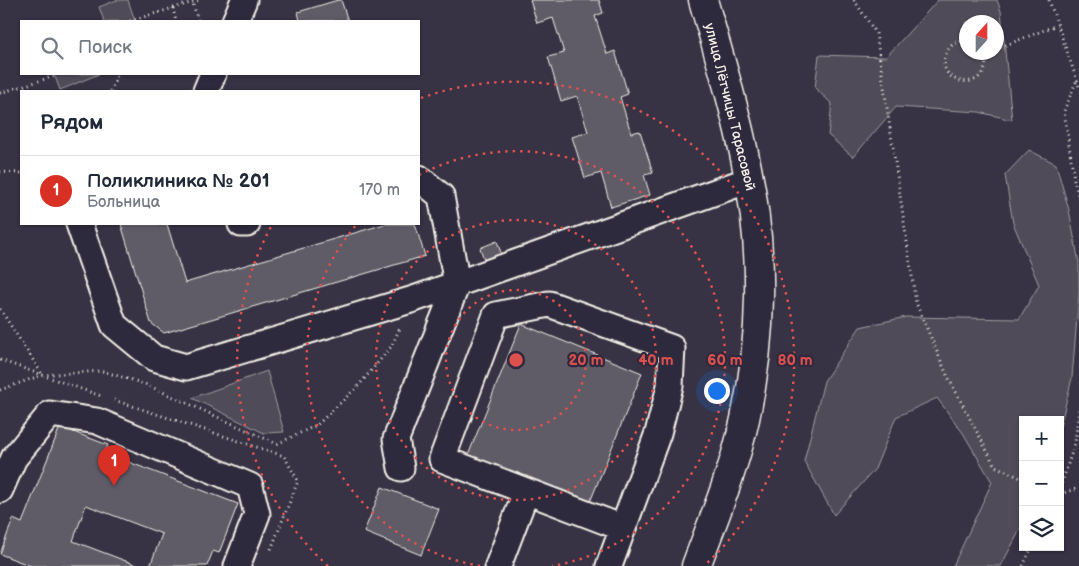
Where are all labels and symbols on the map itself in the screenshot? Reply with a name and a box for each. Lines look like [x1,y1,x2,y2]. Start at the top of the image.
north arrow [959,15,1004,60]
street label: улица Лётчицы Тарасовой [701,21,759,193]
centre of rings [507,351,525,369]
text: 20 m [569,351,604,370]
text: 40 m [638,351,674,370]
text: 60 m [707,351,743,370]
text: 80 m [777,351,813,370]
your location [704,378,730,404]
pin: 1 [98,445,130,486]

